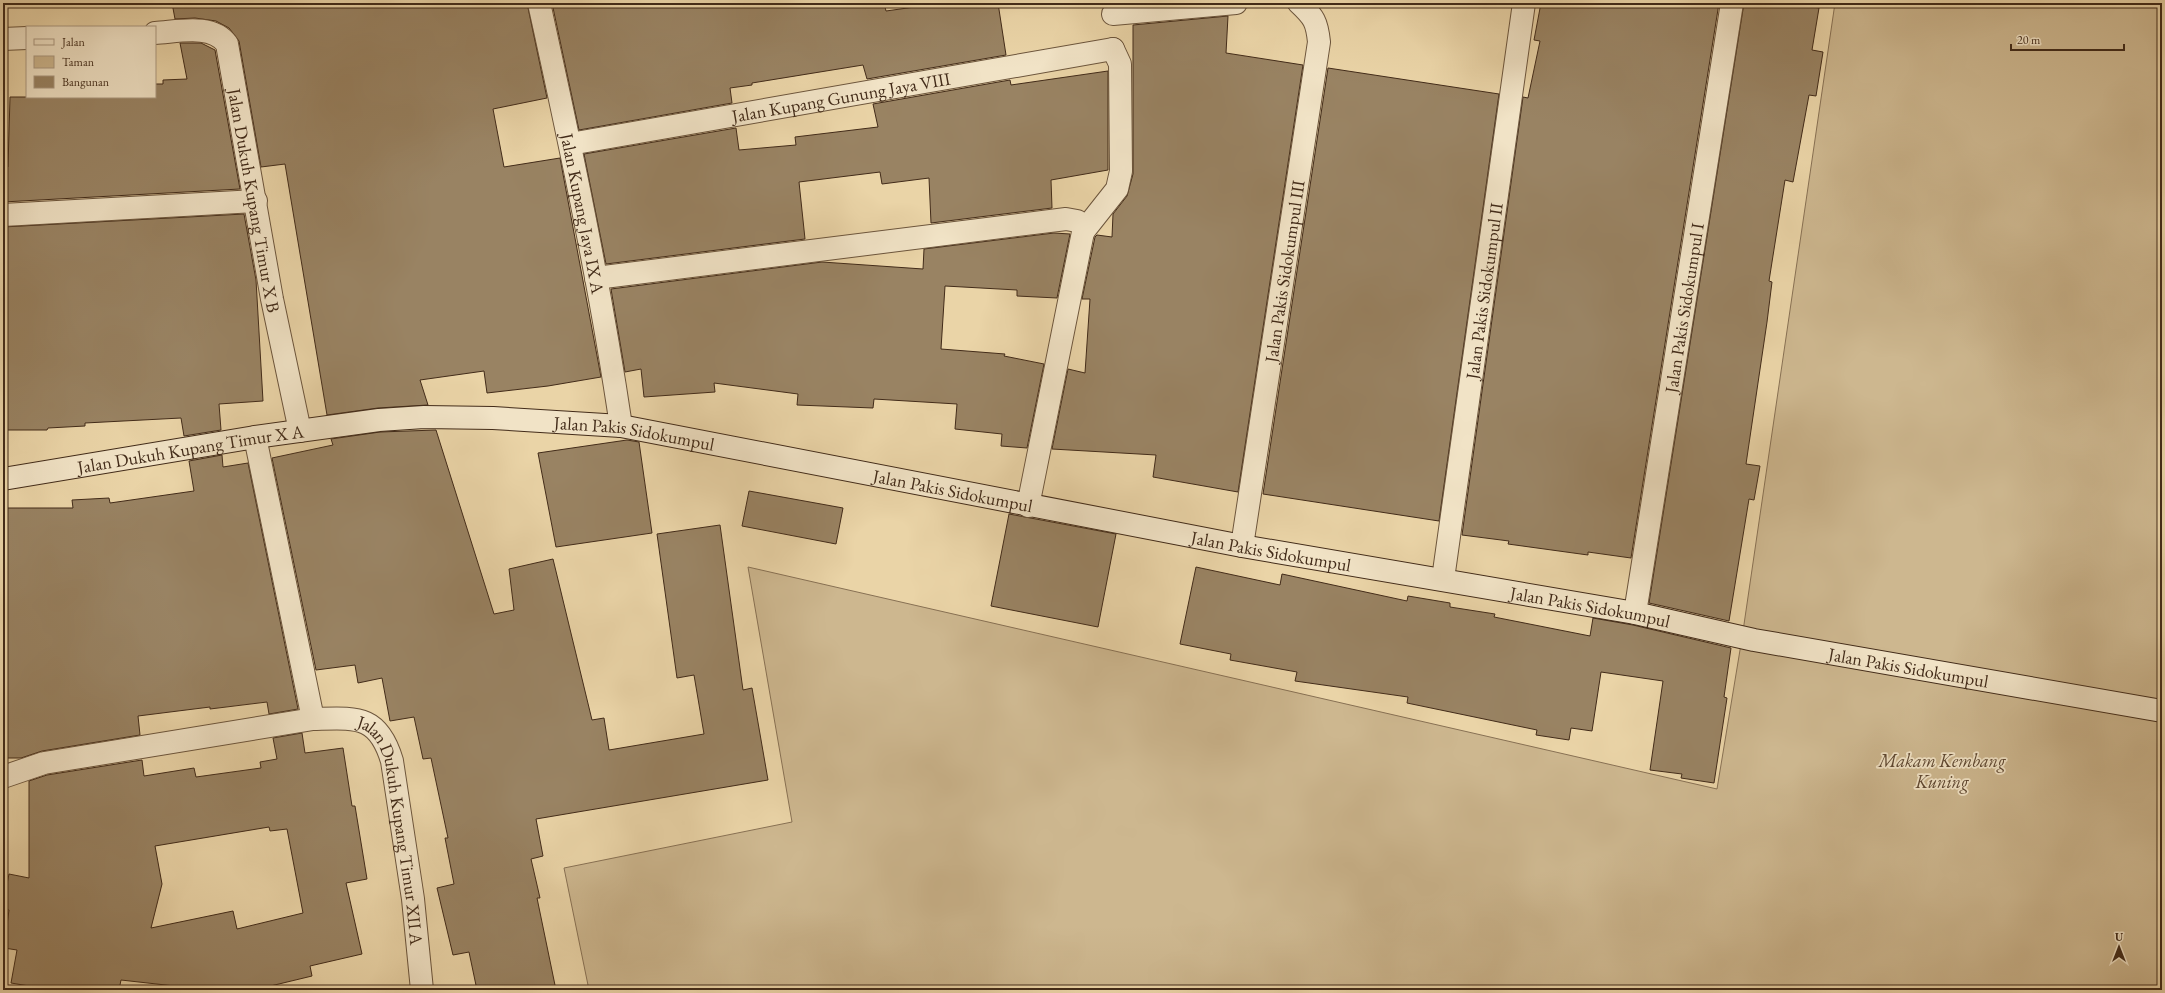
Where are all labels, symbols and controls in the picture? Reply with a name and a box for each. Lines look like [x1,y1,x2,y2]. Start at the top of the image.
legend [26,26,156,98]
scale bar [2011,26,2124,52]
text: 20 m [2017,32,2041,48]
text: Jalan [61,34,86,50]
text: Taman [62,54,95,70]
street label: Jalan Kupang Gunung Jaya VIII [728,66,952,127]
text: Bangunan [62,74,110,90]
street label: Jalan Dukuh Kupang Timur X B [223,85,286,315]
street label: Jalan Kupang Jaya IX A [556,129,610,296]
street label: Jalan Pakis Sidokumpul III [1258,178,1309,366]
street label: Jalan Pakis Sidokumpul II [1459,201,1507,383]
street label: Jalan Pakis Sidokumpul I [1658,221,1708,397]
street label: Jalan Pakis Sidokumpul [551,410,717,455]
street label: Jalan Dukuh Kupang Timur X A [74,419,306,478]
street label: Jalan Pakis Sidokumpul [869,463,1035,517]
street label: Jalan Pakis Sidokumpul [1187,525,1353,576]
street label: Jalan Pakis Sidokumpul [1507,580,1673,632]
street label: Jalan Pakis Sidokumpul [1825,641,1990,692]
street label: Jalan Dukuh Kupang Timur XII A [353,709,429,947]
park label: Makam Kembang Kuning [1878,749,2006,794]
north arrow [2099,927,2139,967]
text: U [2115,930,2124,944]

